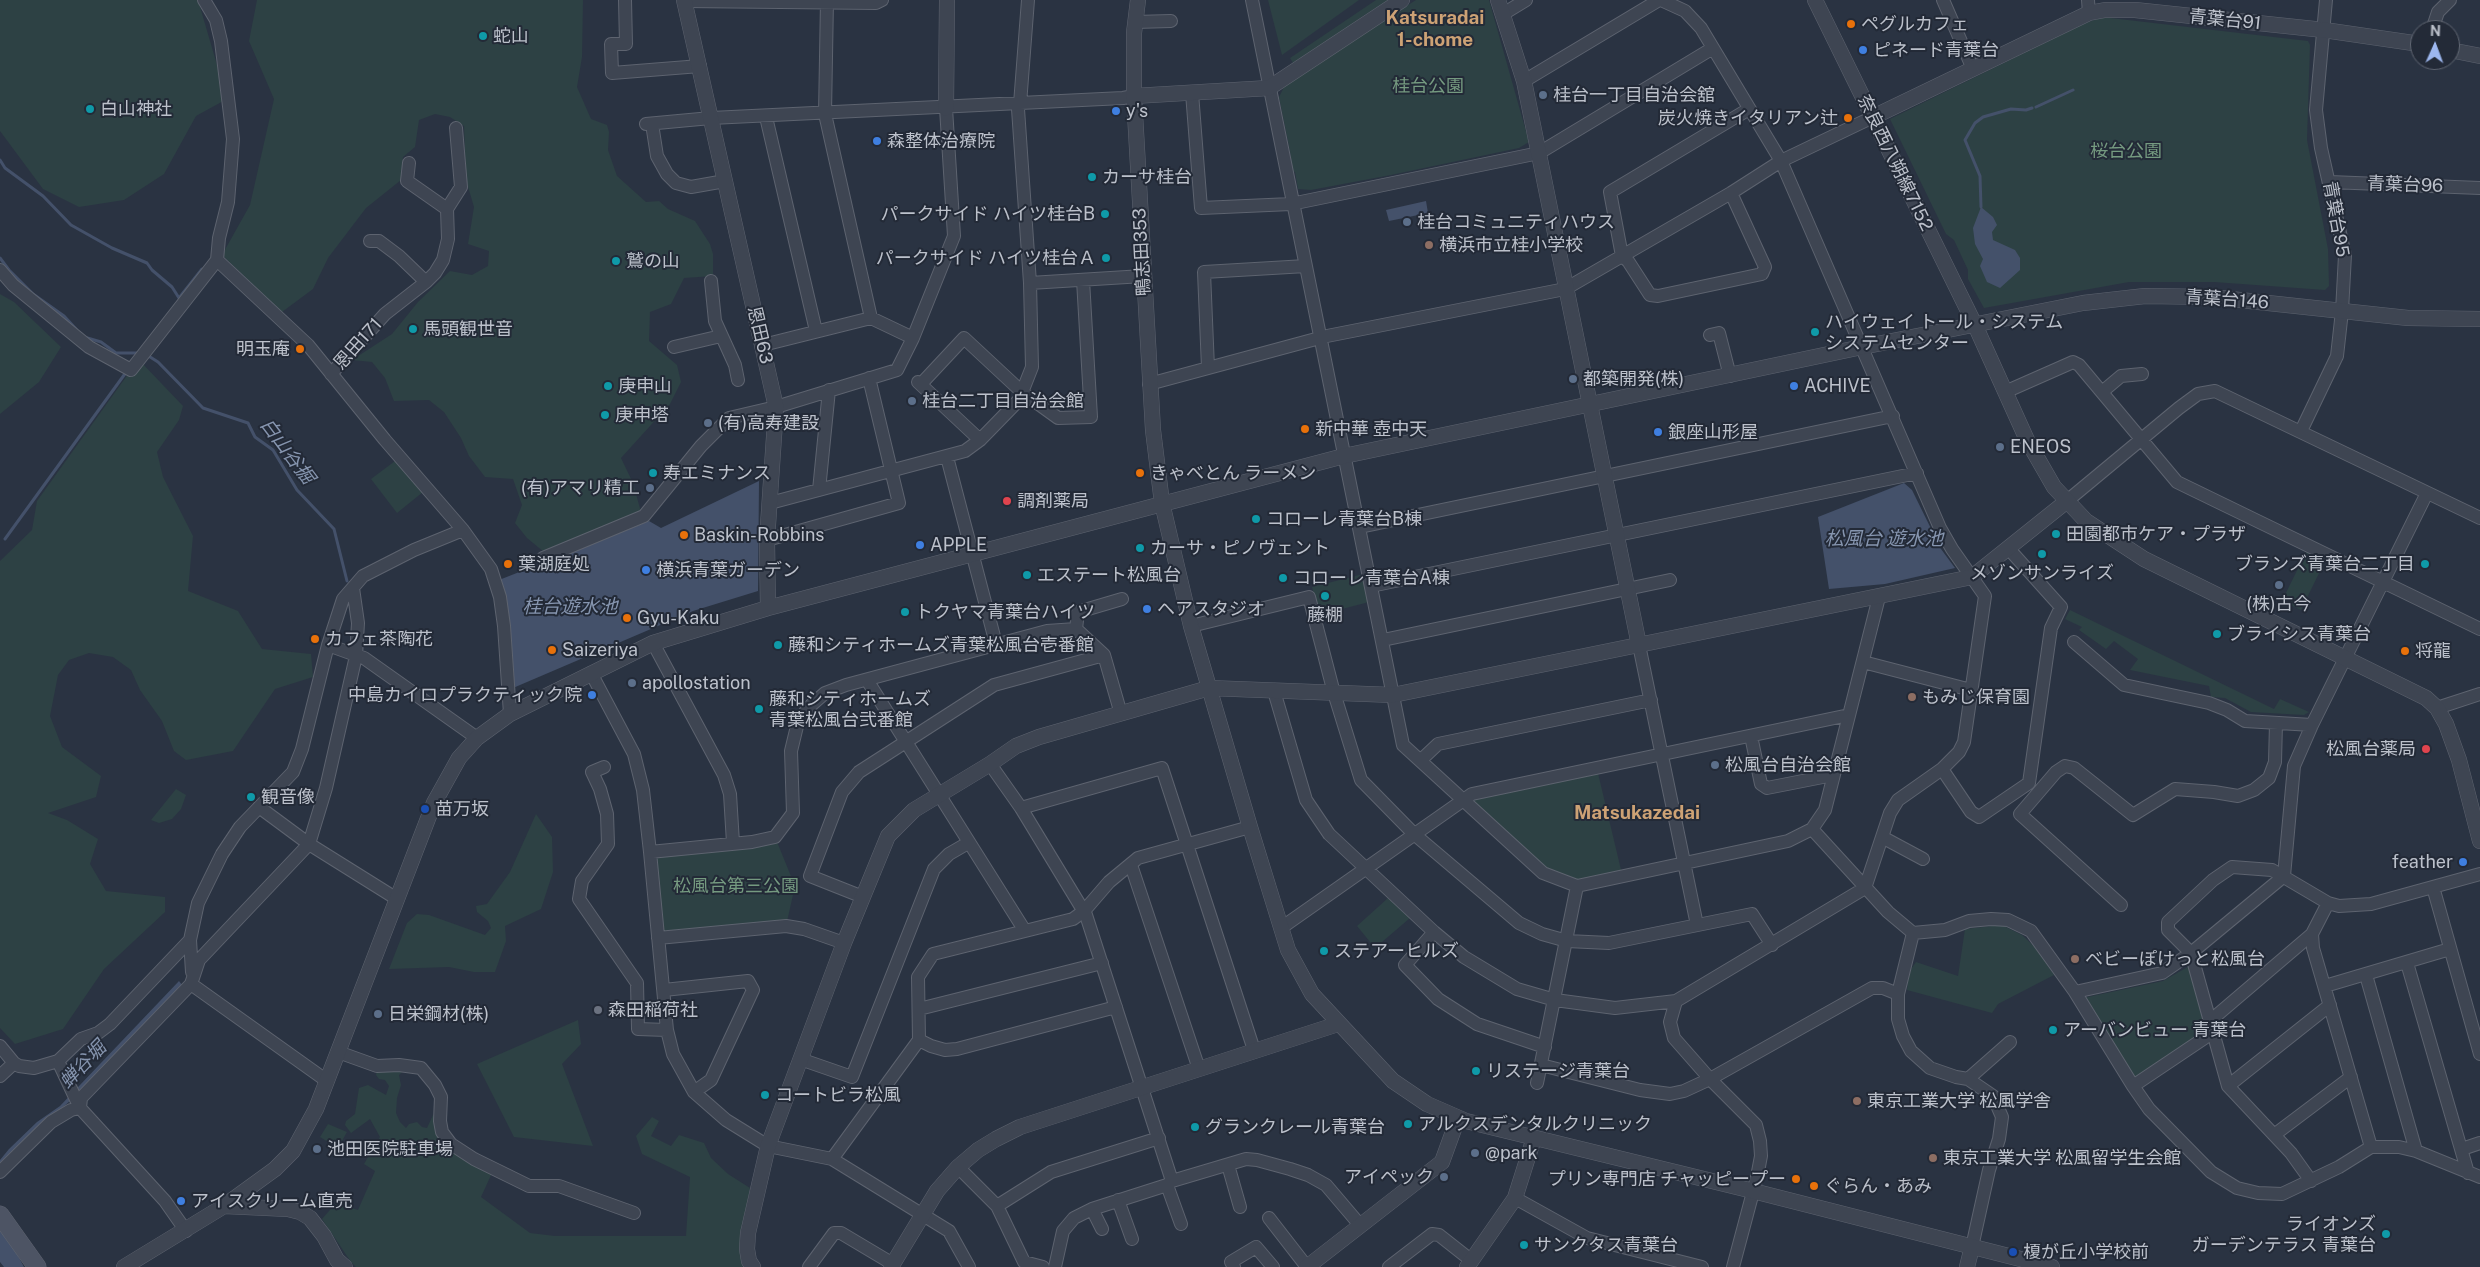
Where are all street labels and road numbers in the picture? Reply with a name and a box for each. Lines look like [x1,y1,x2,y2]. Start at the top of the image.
street label: 青葉台91 [2188,5,2262,35]
street label: 奈良西八朔線7152 [1853,91,1937,235]
street label: 青葉台96 [2366,173,2444,197]
street label: 青葉台95 [2319,179,2353,259]
street label: 鴨志田353 [1129,207,1155,297]
street label: 青葉台146 [2184,286,2270,314]
street label: 恩田63 [743,304,777,366]
street label: 恩田171 [329,314,387,374]

